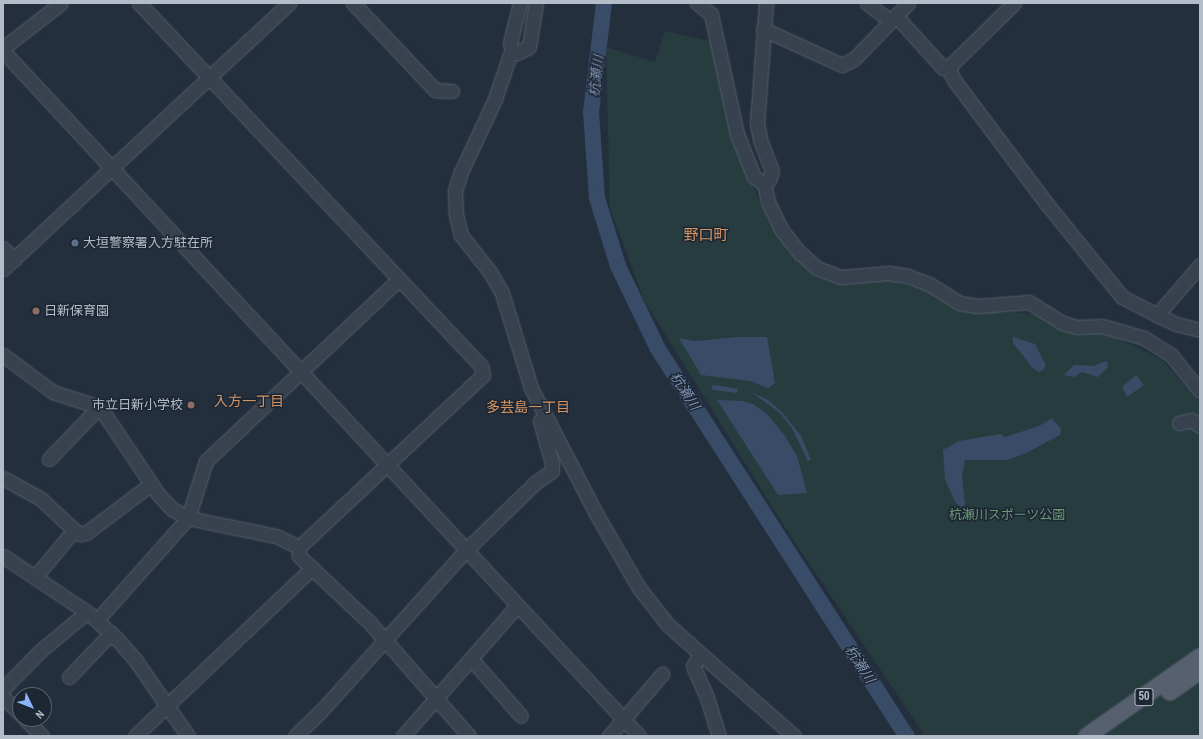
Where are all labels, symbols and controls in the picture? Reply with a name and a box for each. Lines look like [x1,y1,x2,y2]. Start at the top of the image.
water label: 杭瀬川 [585,54,607,98]
district label: 野口町 [684,226,728,244]
place label: 大垣警察署入方駐在所 [83,235,213,251]
marker: 大垣警察署入方駐在所 [70,238,80,248]
place label: 日新保育園 [44,303,109,319]
marker: 日新保育園 [31,306,41,316]
water label: 杭瀬川 [667,369,703,413]
district label: 入方一丁目 [214,393,284,409]
place label: 市立日新小学校 [92,397,183,413]
district label: 多芸島一丁目 [486,399,570,415]
marker: 市立日新小学校 [186,400,196,410]
park label: 杭瀬川スポーツ公園 [949,507,1065,523]
water label: 杭瀬川 [842,642,878,686]
north arrow [12,687,52,727]
road number: 50 [1134,687,1154,707]
text: N [33,707,47,722]

